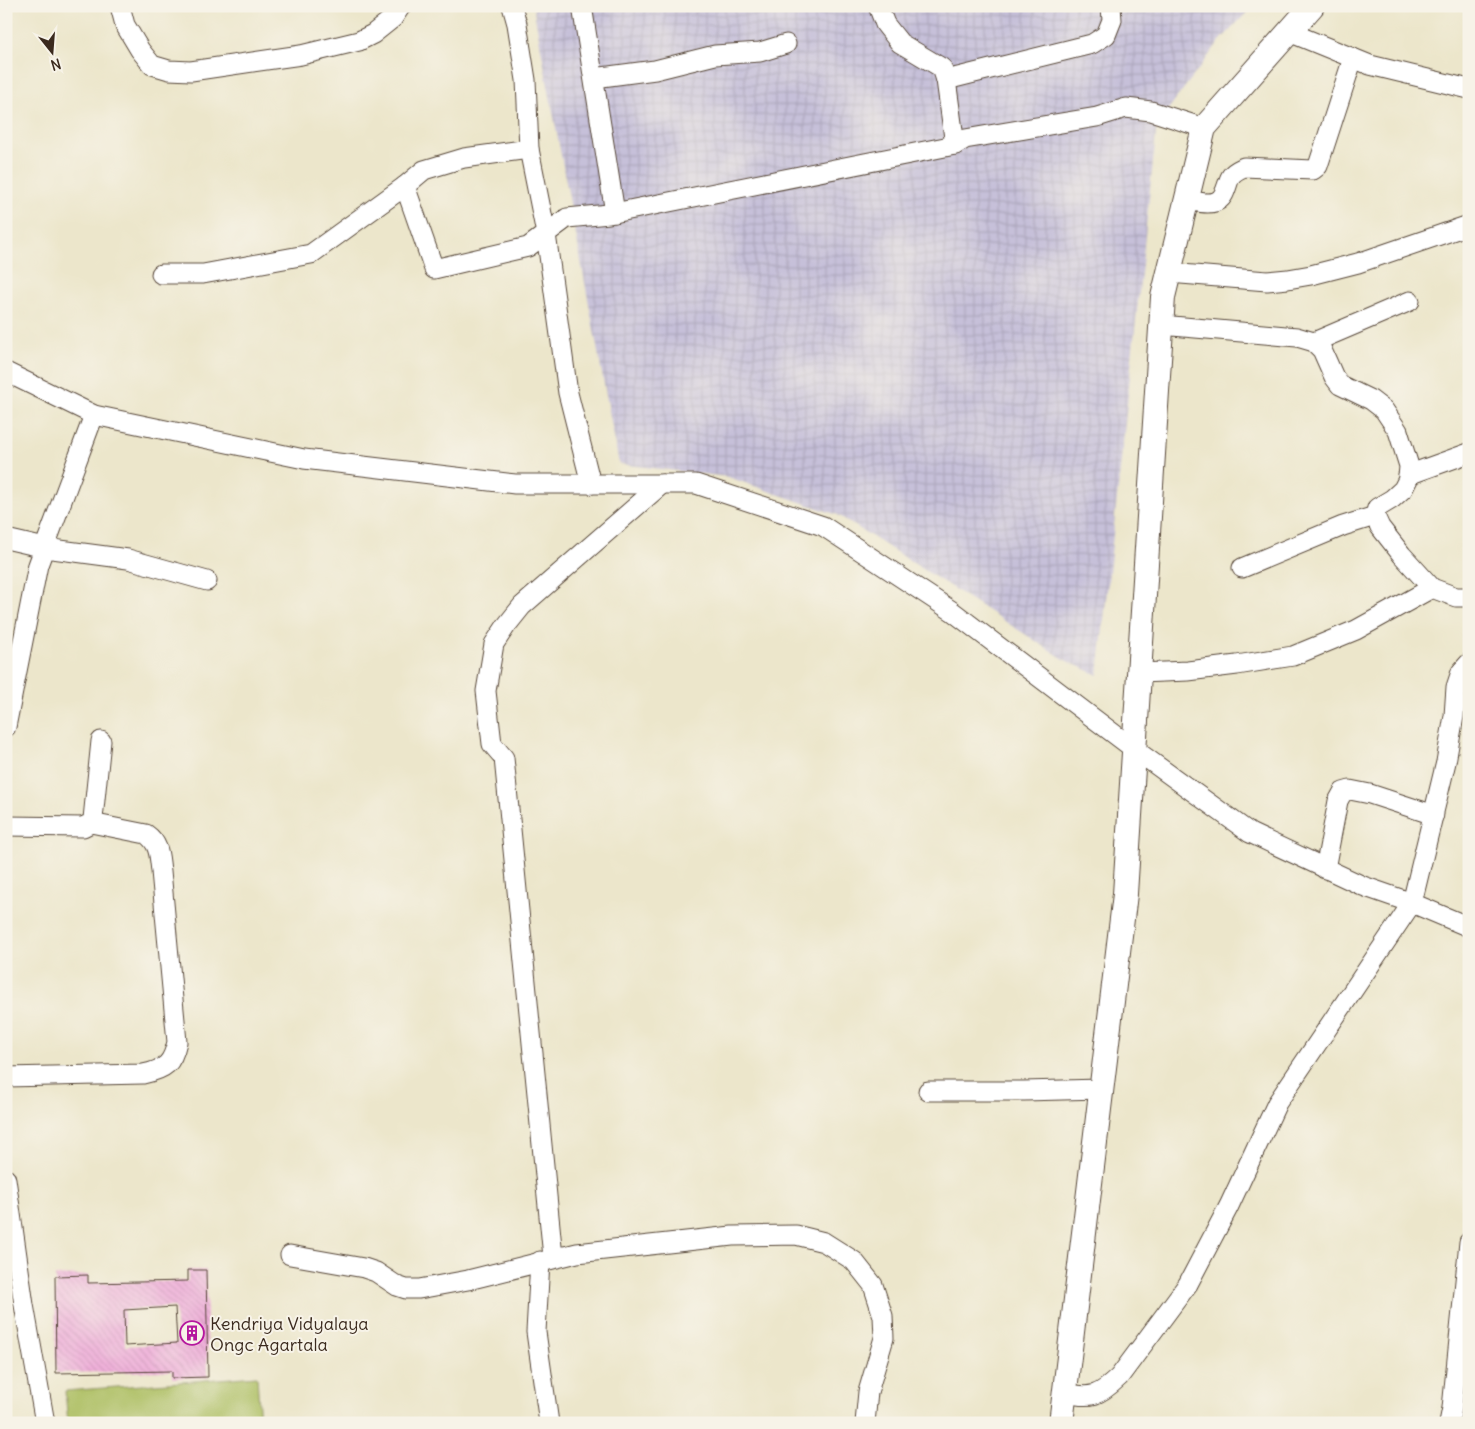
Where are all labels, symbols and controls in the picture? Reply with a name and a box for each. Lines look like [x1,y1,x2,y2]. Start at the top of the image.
north arrow [28,28,78,78]
text: N [49,54,63,74]
place label: Kendriya Vidyalaya Ongc Agartala [210,1312,369,1356]
building icon: Kendriya Vidyalaya Ongc Agartala [179,1320,205,1346]

